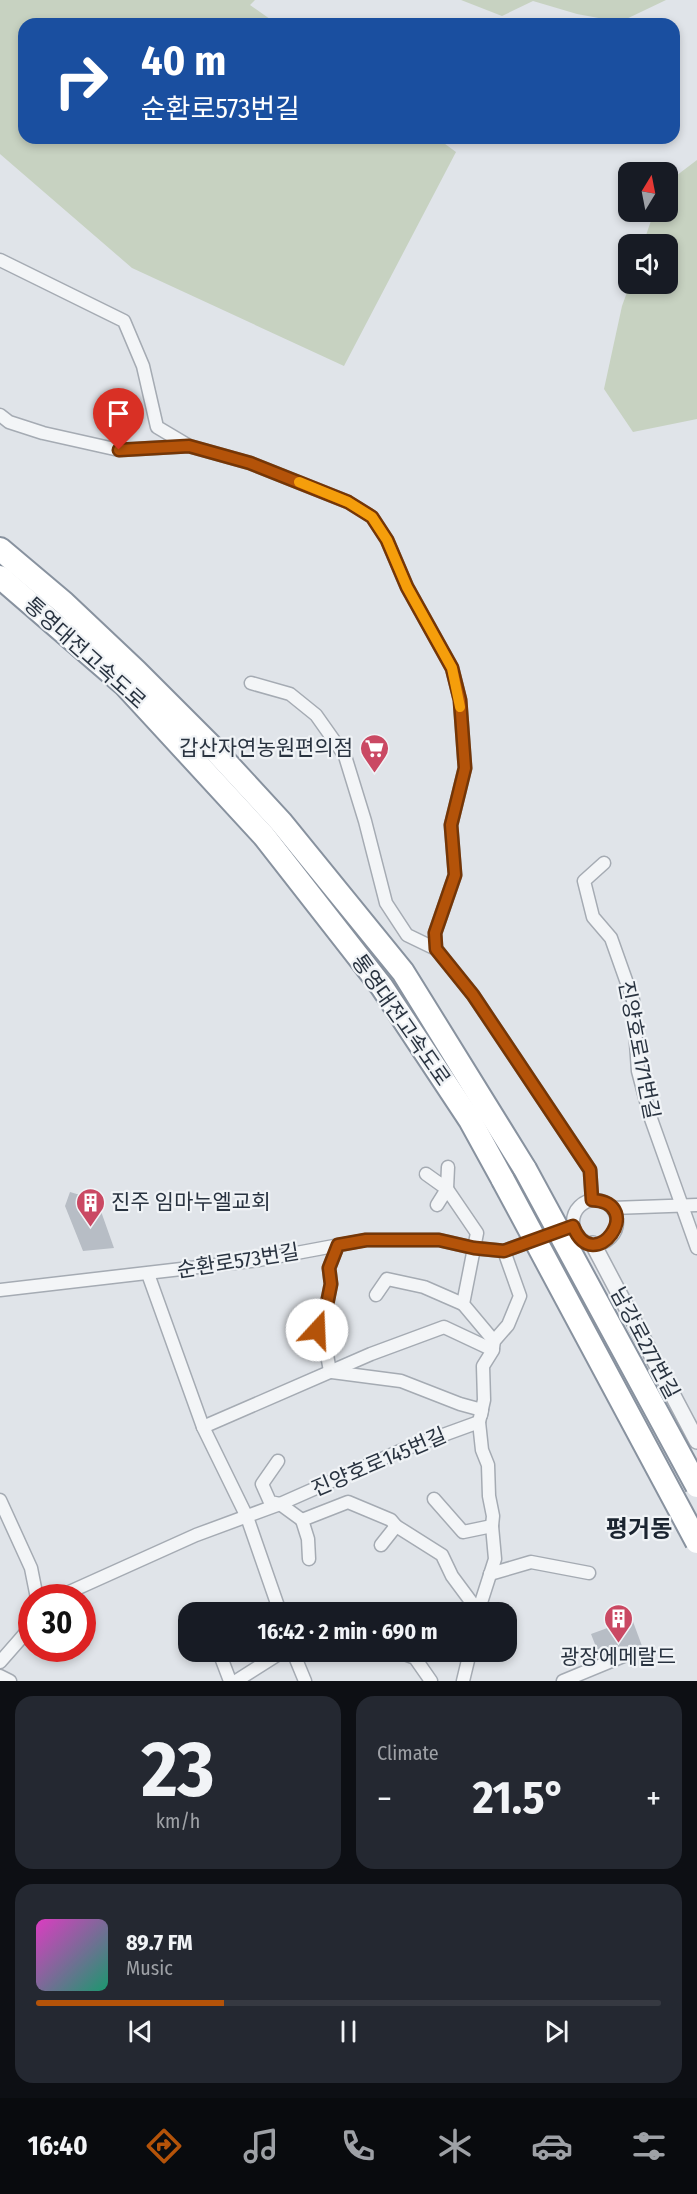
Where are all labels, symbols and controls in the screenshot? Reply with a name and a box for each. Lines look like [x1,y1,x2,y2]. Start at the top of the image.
text: 40 m [141,36,226,86]
icon: right [42,42,120,120]
text: 순환로573번길 [141,93,300,125]
north arrow [618,162,678,222]
map controls [618,162,678,294]
button: sound [618,234,678,294]
pin [93,388,144,450]
icon: arrive [102,397,135,430]
street label: 통영대전고속도로 [19,592,151,714]
supermarket icon: 갑산자연농원편의점 [358,732,390,774]
place label: 갑산자연농원편의점 [179,735,353,761]
street label: 통영대전고속도로 [346,949,456,1091]
street label: 진양호로171번길 [613,979,665,1121]
building icon: 진주 임마누엘교회 [74,1186,106,1228]
place label: 진주 임마누엘교회 [111,1189,271,1215]
street label: 순환로573번길 [175,1238,301,1284]
street label: 남강로277번길 [605,1283,685,1403]
position arrow [285,1298,349,1362]
street label: 진양호로145번길 [308,1422,450,1502]
district label: 평거동 [606,1515,672,1543]
speed limit sign: 30 [18,1584,96,1662]
building icon: 광장에메랄드 [602,1602,634,1644]
text: 16:42 · 2 min · 690 m [257,1618,438,1645]
place label: 광장에메랄드 [560,1644,676,1670]
text: 23 [141,1723,215,1817]
text: Climate [377,1741,439,1765]
text: 21.5° [473,1771,565,1825]
text: − [377,1779,392,1819]
text: + [646,1779,661,1819]
text: km/h [156,1809,200,1833]
text: 89.7 FM [126,1929,193,1956]
text: Music [126,1956,173,1980]
icon: previous [124,2015,157,2048]
icon: pause [332,2015,365,2048]
icon: next [540,2015,573,2048]
icon: directions [143,2125,185,2167]
icon: music [240,2125,282,2167]
icon: phone [337,2125,379,2167]
icon: climate [434,2125,476,2167]
icon: car [531,2125,573,2167]
icon: filters [628,2125,670,2167]
text: 16:40 [27,2130,88,2162]

